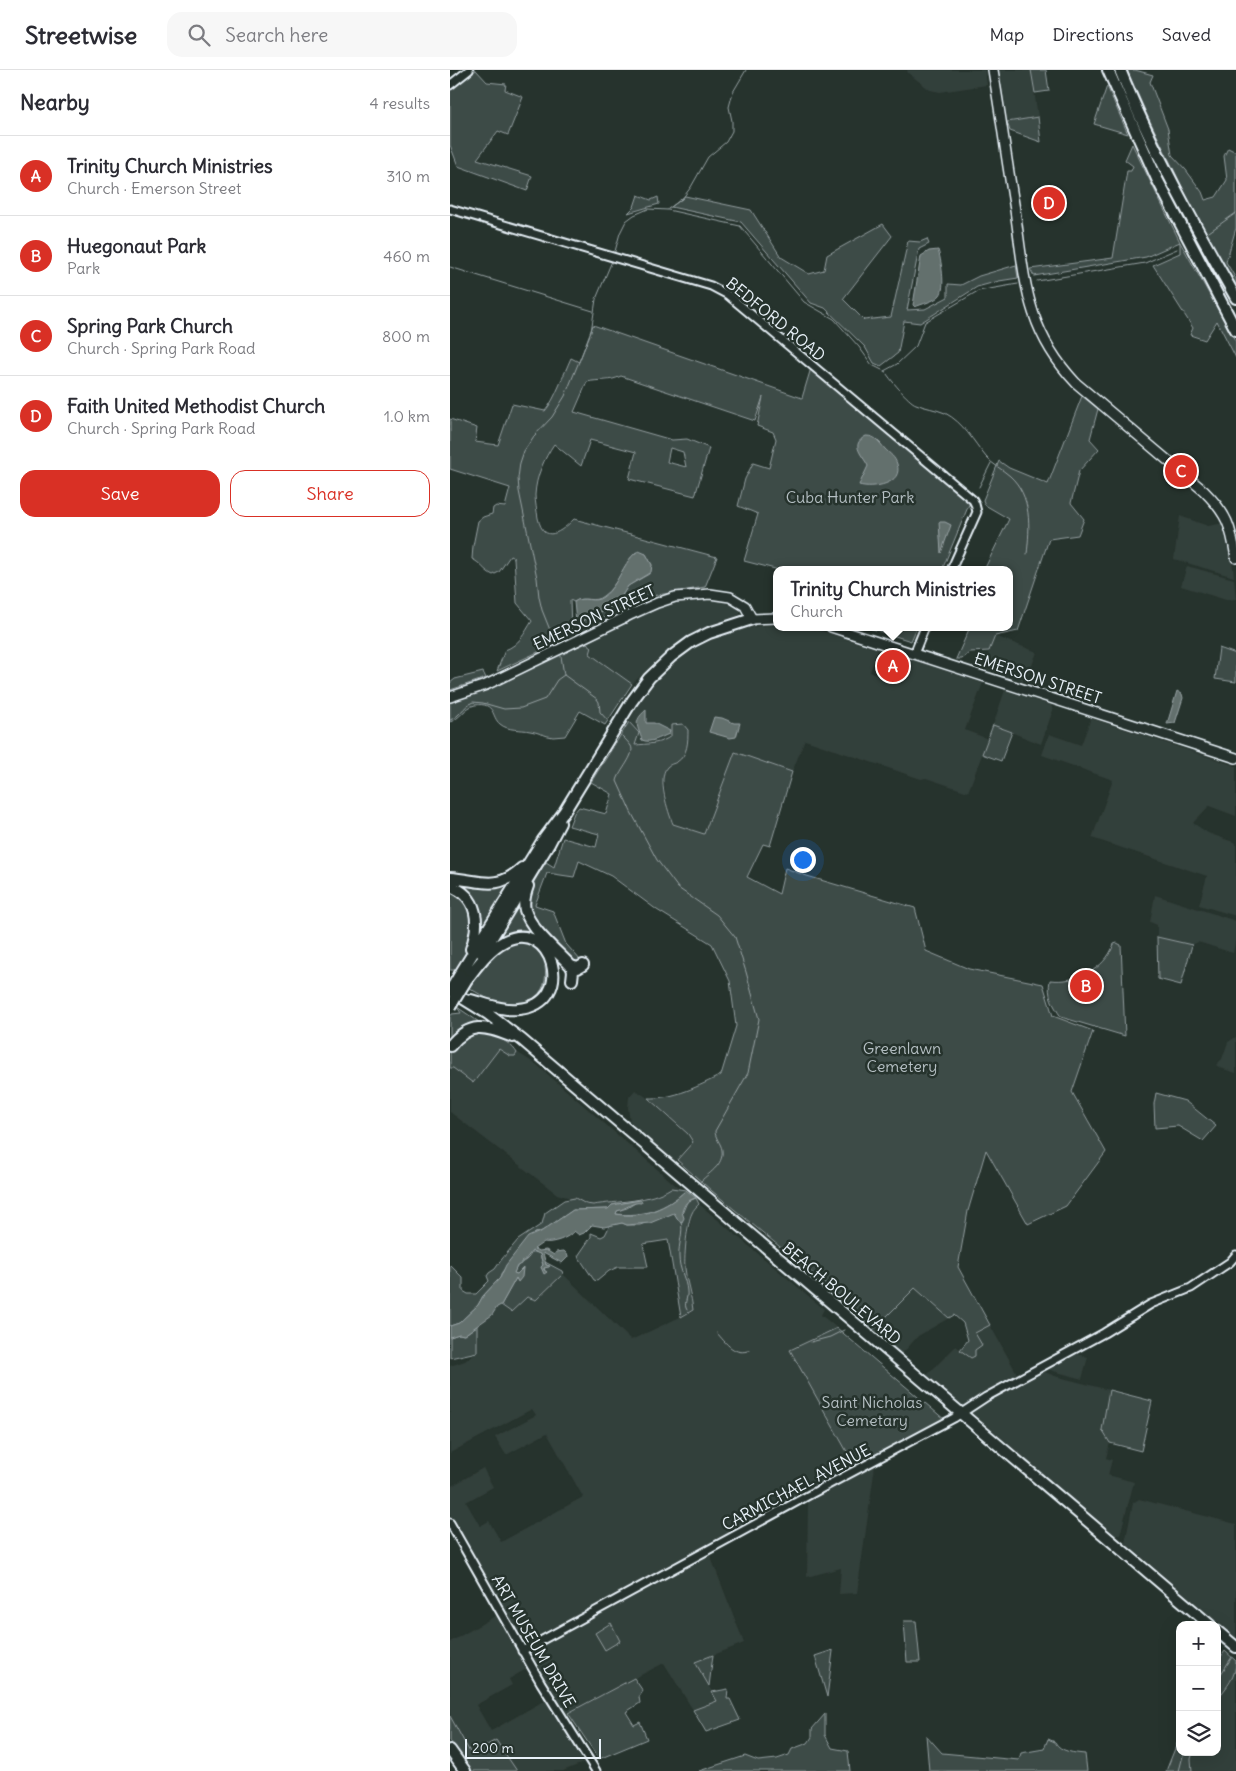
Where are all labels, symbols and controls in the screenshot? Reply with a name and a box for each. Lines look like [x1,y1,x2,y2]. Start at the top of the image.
search box [167,12,517,57]
text: Streetwise [25,20,137,50]
icon: search [185,21,213,49]
text: Search here [225,23,328,47]
text: Map [989,23,1024,46]
text: Directions [1052,23,1134,46]
text: Saved [1162,23,1211,46]
text: Nearby [20,89,90,116]
text: 4 results [369,93,430,113]
text: Trinity Church Ministries [67,154,273,178]
text: A [31,166,41,186]
text: 310 m [386,166,430,186]
text: Church · Emerson Street [67,178,242,198]
pin: D [1033,184,1065,222]
text: Huegonaut Park [67,234,206,258]
text: B [31,246,41,266]
text: 460 m [383,246,430,266]
text: Park [67,258,100,278]
street label: BEDFORD ROAD [722,273,830,365]
text: Spring Park Church [67,314,233,338]
text: C [31,326,41,346]
text: 800 m [382,326,430,346]
text: Church · Spring Park Road [67,338,255,358]
text: Faith United Methodist Church [67,394,325,418]
text: D [30,406,42,426]
text: 1.0 km [384,406,430,426]
text: Church · Spring Park Road [67,418,255,438]
pin: C [1165,452,1197,490]
button: Save [20,470,220,517]
button: Share [230,470,430,517]
park label: Cuba Hunter Park [786,487,914,507]
popup [773,566,1013,631]
text: Trinity Church Ministries [790,577,996,601]
street label: EMERSON STREET [530,580,658,654]
text: Church [790,601,843,621]
pin: A [877,647,909,685]
street label: EMERSON STREET [972,648,1104,708]
your location [790,847,816,873]
pin: B [1070,967,1102,1005]
park label: Greenlawn Cemetery [863,1038,941,1076]
street label: BEACH BOULEVARD [778,1237,906,1349]
park label: Saint Nicholas Cemetary [822,1392,922,1430]
street label: CARMICHAEL AVENUE [718,1439,874,1535]
street label: ART MUSEUM DRIVE [488,1571,580,1711]
map controls [1176,1621,1221,1756]
button: + [1176,1621,1221,1666]
button: − [1176,1666,1221,1711]
button: layers [1176,1711,1221,1756]
scale bar [465,1736,601,1759]
text: 200 m [472,1739,514,1757]

